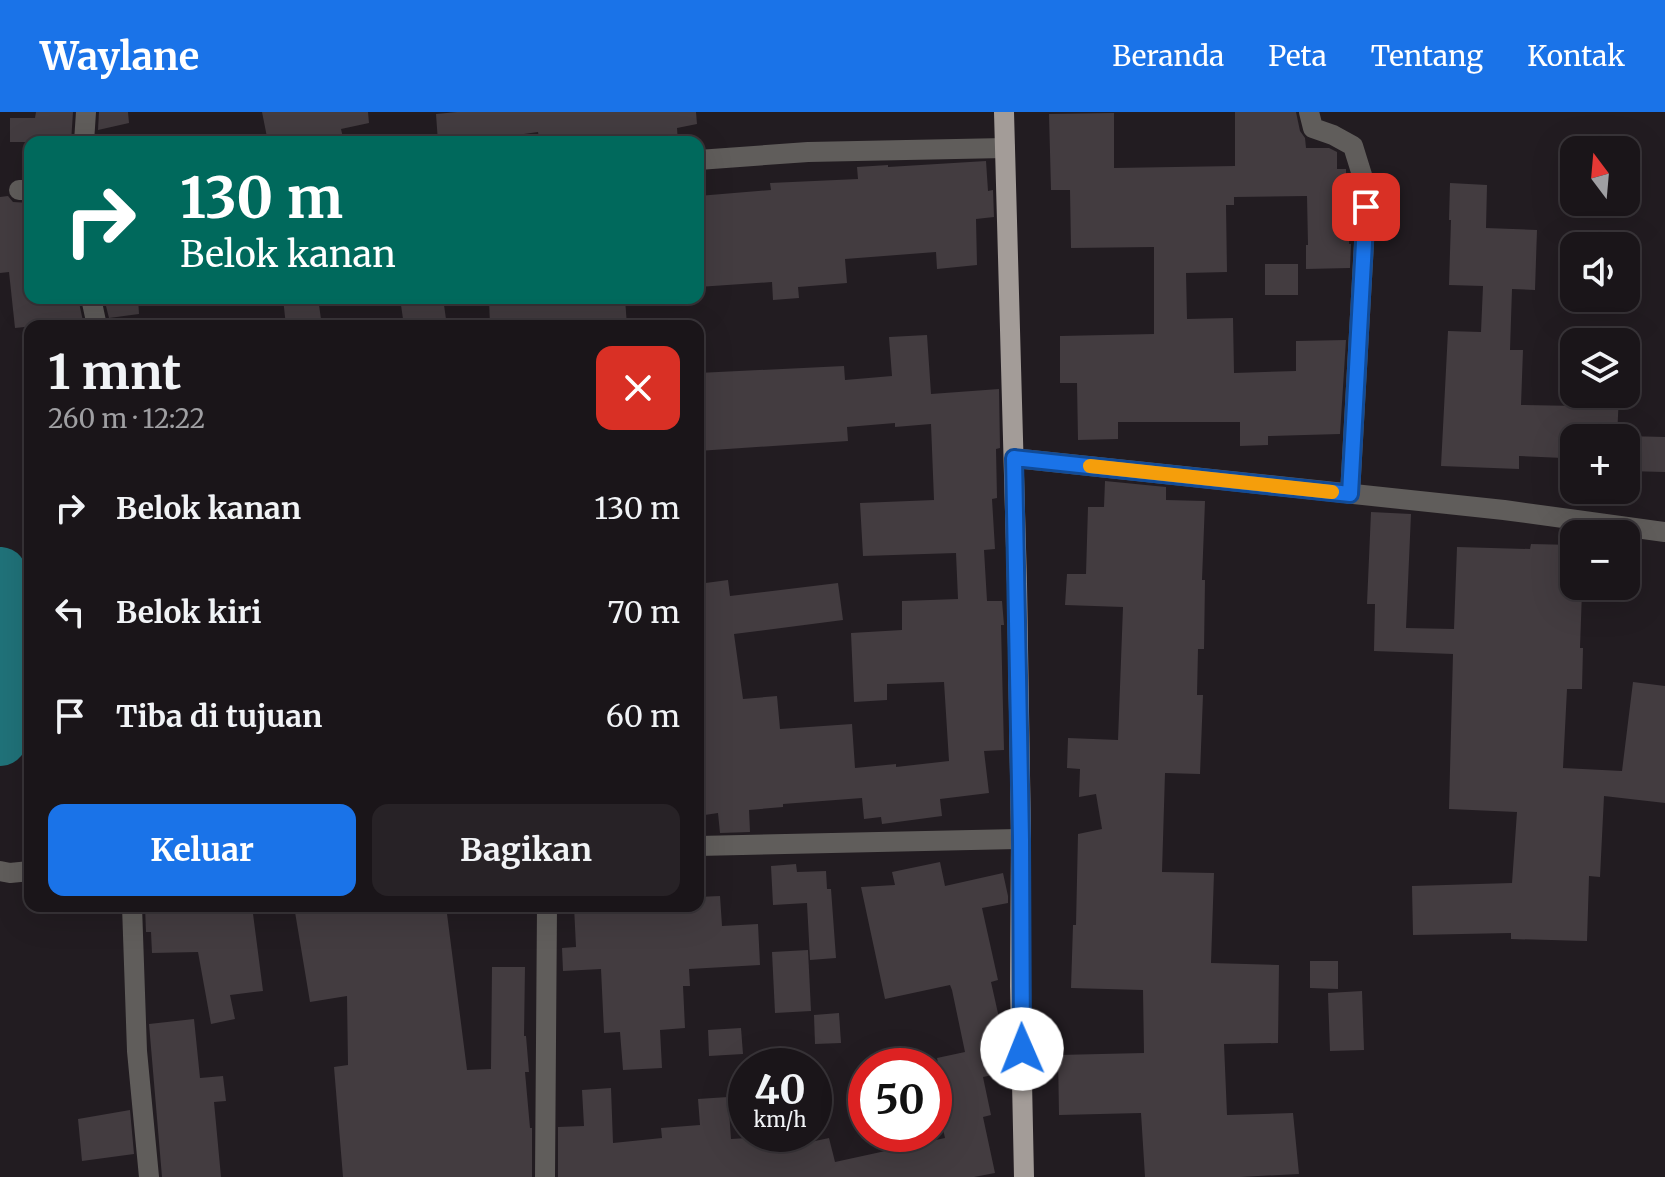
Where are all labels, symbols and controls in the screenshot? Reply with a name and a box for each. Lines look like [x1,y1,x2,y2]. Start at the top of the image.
text: Waylane [40,33,199,80]
text: Beranda [1112,38,1224,74]
text: Peta [1268,38,1327,74]
text: Tentang [1371,38,1483,74]
text: Kontak [1527,38,1625,74]
north arrow [1560,136,1640,216]
map controls [1560,136,1640,600]
text: 130 m [180,163,343,233]
icon: right [48,168,152,272]
pin [1332,173,1400,241]
icon: arrive [1344,185,1388,229]
text: Belok kanan [180,232,396,277]
button: sound [1560,232,1640,312]
button: layers [1560,328,1640,408]
text: 1 mnt [48,342,181,402]
button: close [596,346,680,430]
text: 260 m · 12:22 [48,402,205,435]
button: + [1560,424,1640,504]
icon: right [48,486,92,530]
text: Belok kanan [116,489,301,527]
text: 130 m [594,489,680,527]
button: − [1560,520,1640,600]
icon: left [48,590,92,634]
text: Belok kiri [116,593,262,631]
text: 70 m [607,593,680,631]
icon: arrive [48,694,92,738]
text: Tiba di tujuan [116,697,322,735]
text: 60 m [606,697,680,735]
button: Keluar [48,804,356,896]
button: Bagikan [372,804,680,896]
position arrow [980,1007,1064,1091]
speed limit sign: 50 [848,1048,952,1152]
text: 40 [754,1065,806,1115]
text: km/h [754,1107,806,1132]

